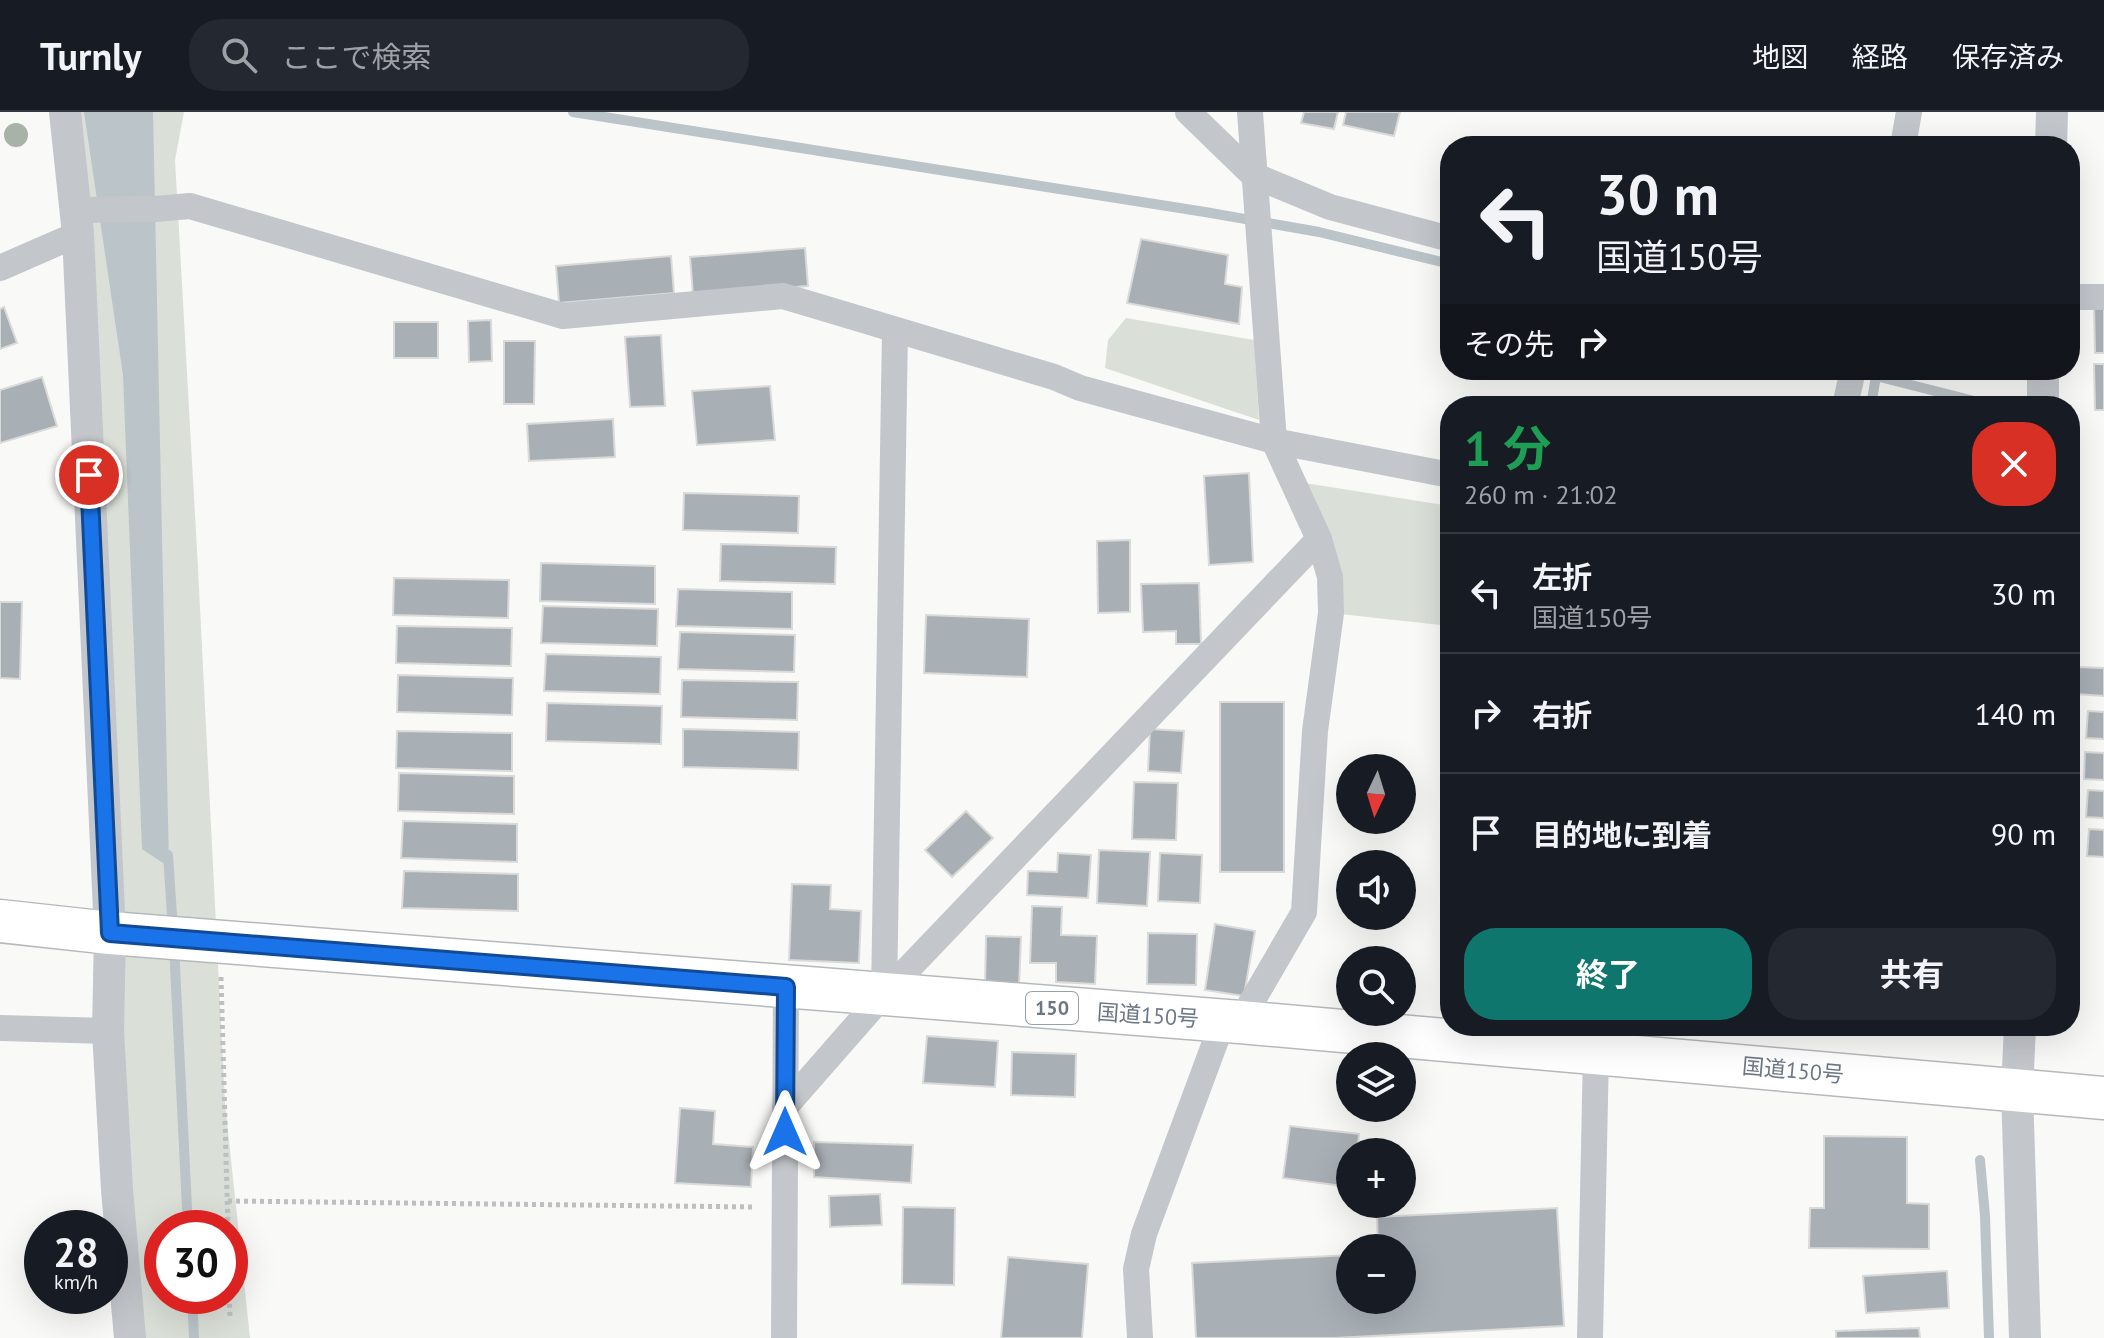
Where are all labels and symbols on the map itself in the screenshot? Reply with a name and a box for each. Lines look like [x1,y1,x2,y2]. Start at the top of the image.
pin [55,441,123,509]
north arrow [1336,754,1416,834]
road number: 150 [1026,992,1078,1024]
street label: 国道150号 [1096,997,1200,1033]
street label: 国道150号 [1741,1052,1845,1088]
position arrow [743,1090,827,1174]
speed limit sign: 30 [144,1210,248,1314]

